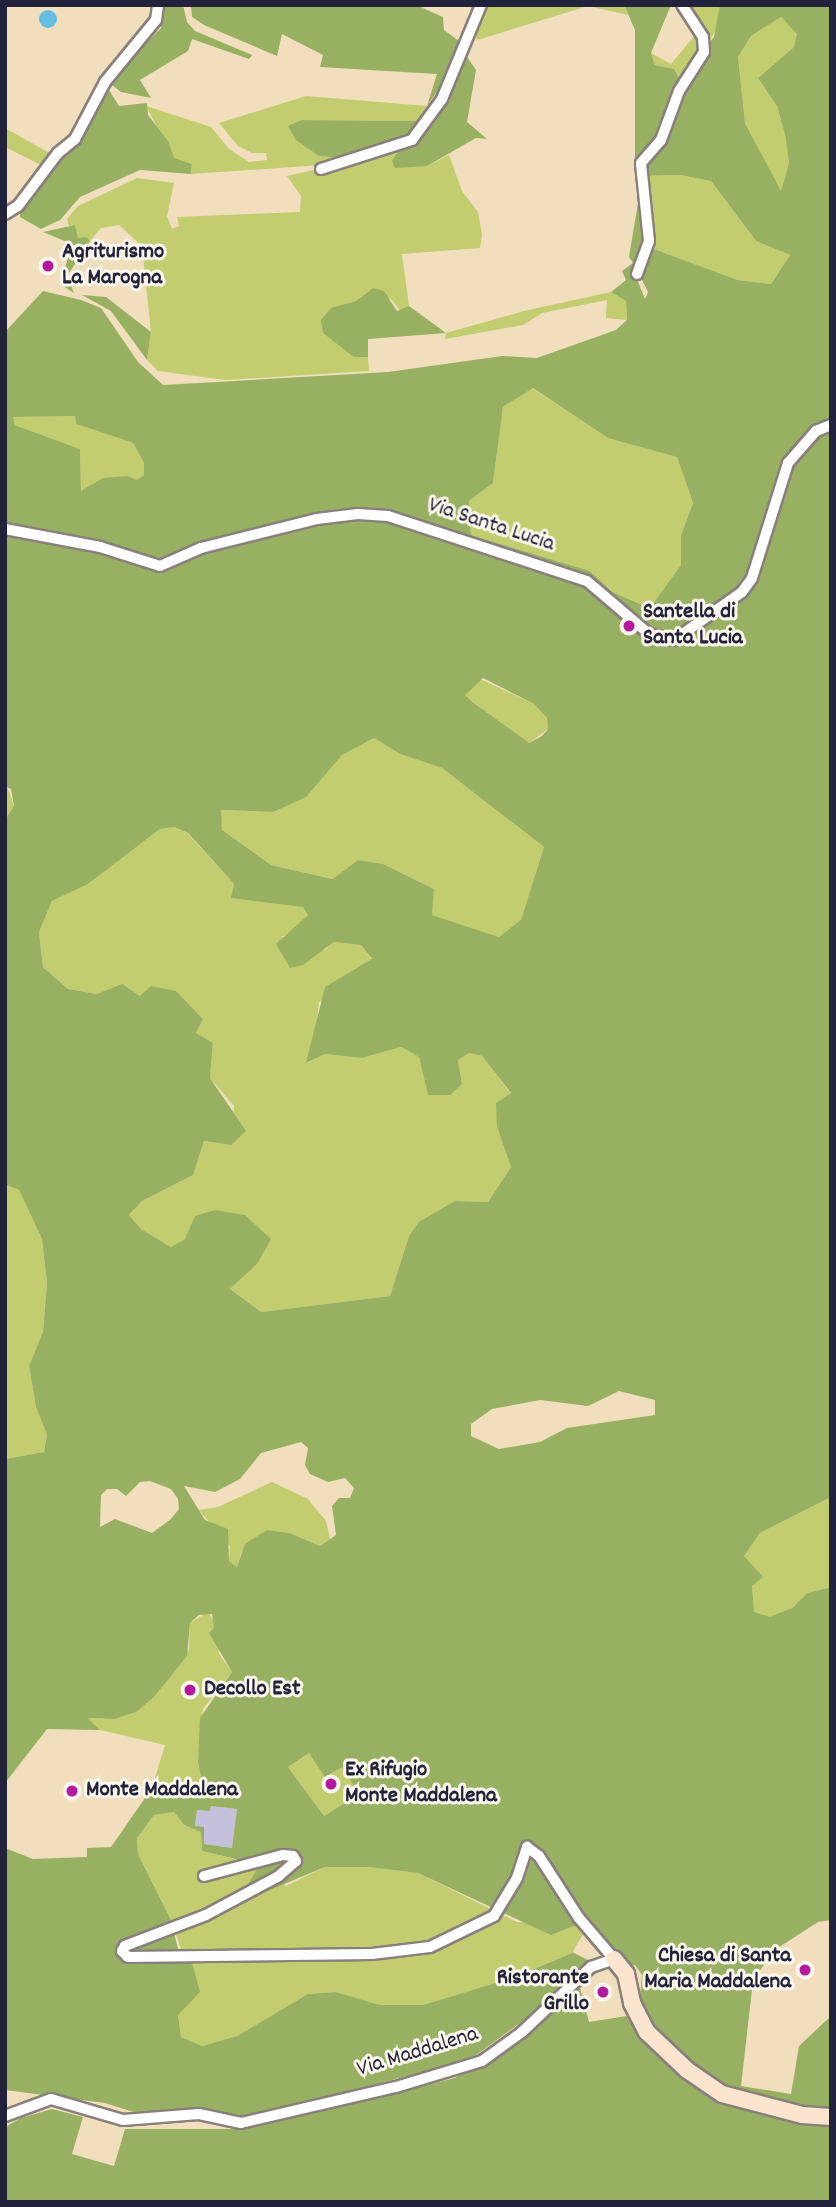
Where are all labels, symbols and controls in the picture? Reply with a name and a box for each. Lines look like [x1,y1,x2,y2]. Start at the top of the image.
place label: Agriturismo La Marogna [62,239,164,293]
marker: Agriturismo La Marogna [40,258,56,274]
street label: Via Santa Lucia [424,493,558,559]
place label: Santella di Santa Lucia [643,599,743,653]
marker: Santella di Santa Lucia [621,618,637,634]
place label: Decollo Est [204,1676,301,1704]
marker: Decollo Est [182,1682,198,1698]
place label: Ex Rifugio Monte Maddalena [345,1757,497,1811]
marker: Ex Rifugio Monte Maddalena [323,1776,339,1792]
place label: Monte Maddalena [86,1777,238,1805]
marker: Monte Maddalena [64,1783,80,1799]
place label: Chiesa di Santa Maria Maddalena [644,1943,791,1997]
marker: Chiesa di Santa Maria Maddalena [797,1962,813,1978]
place label: Ristorante Grillo [497,1965,589,2019]
marker: Ristorante Grillo [595,1984,611,2000]
street label: Via Maddalena [354,2022,482,2084]

